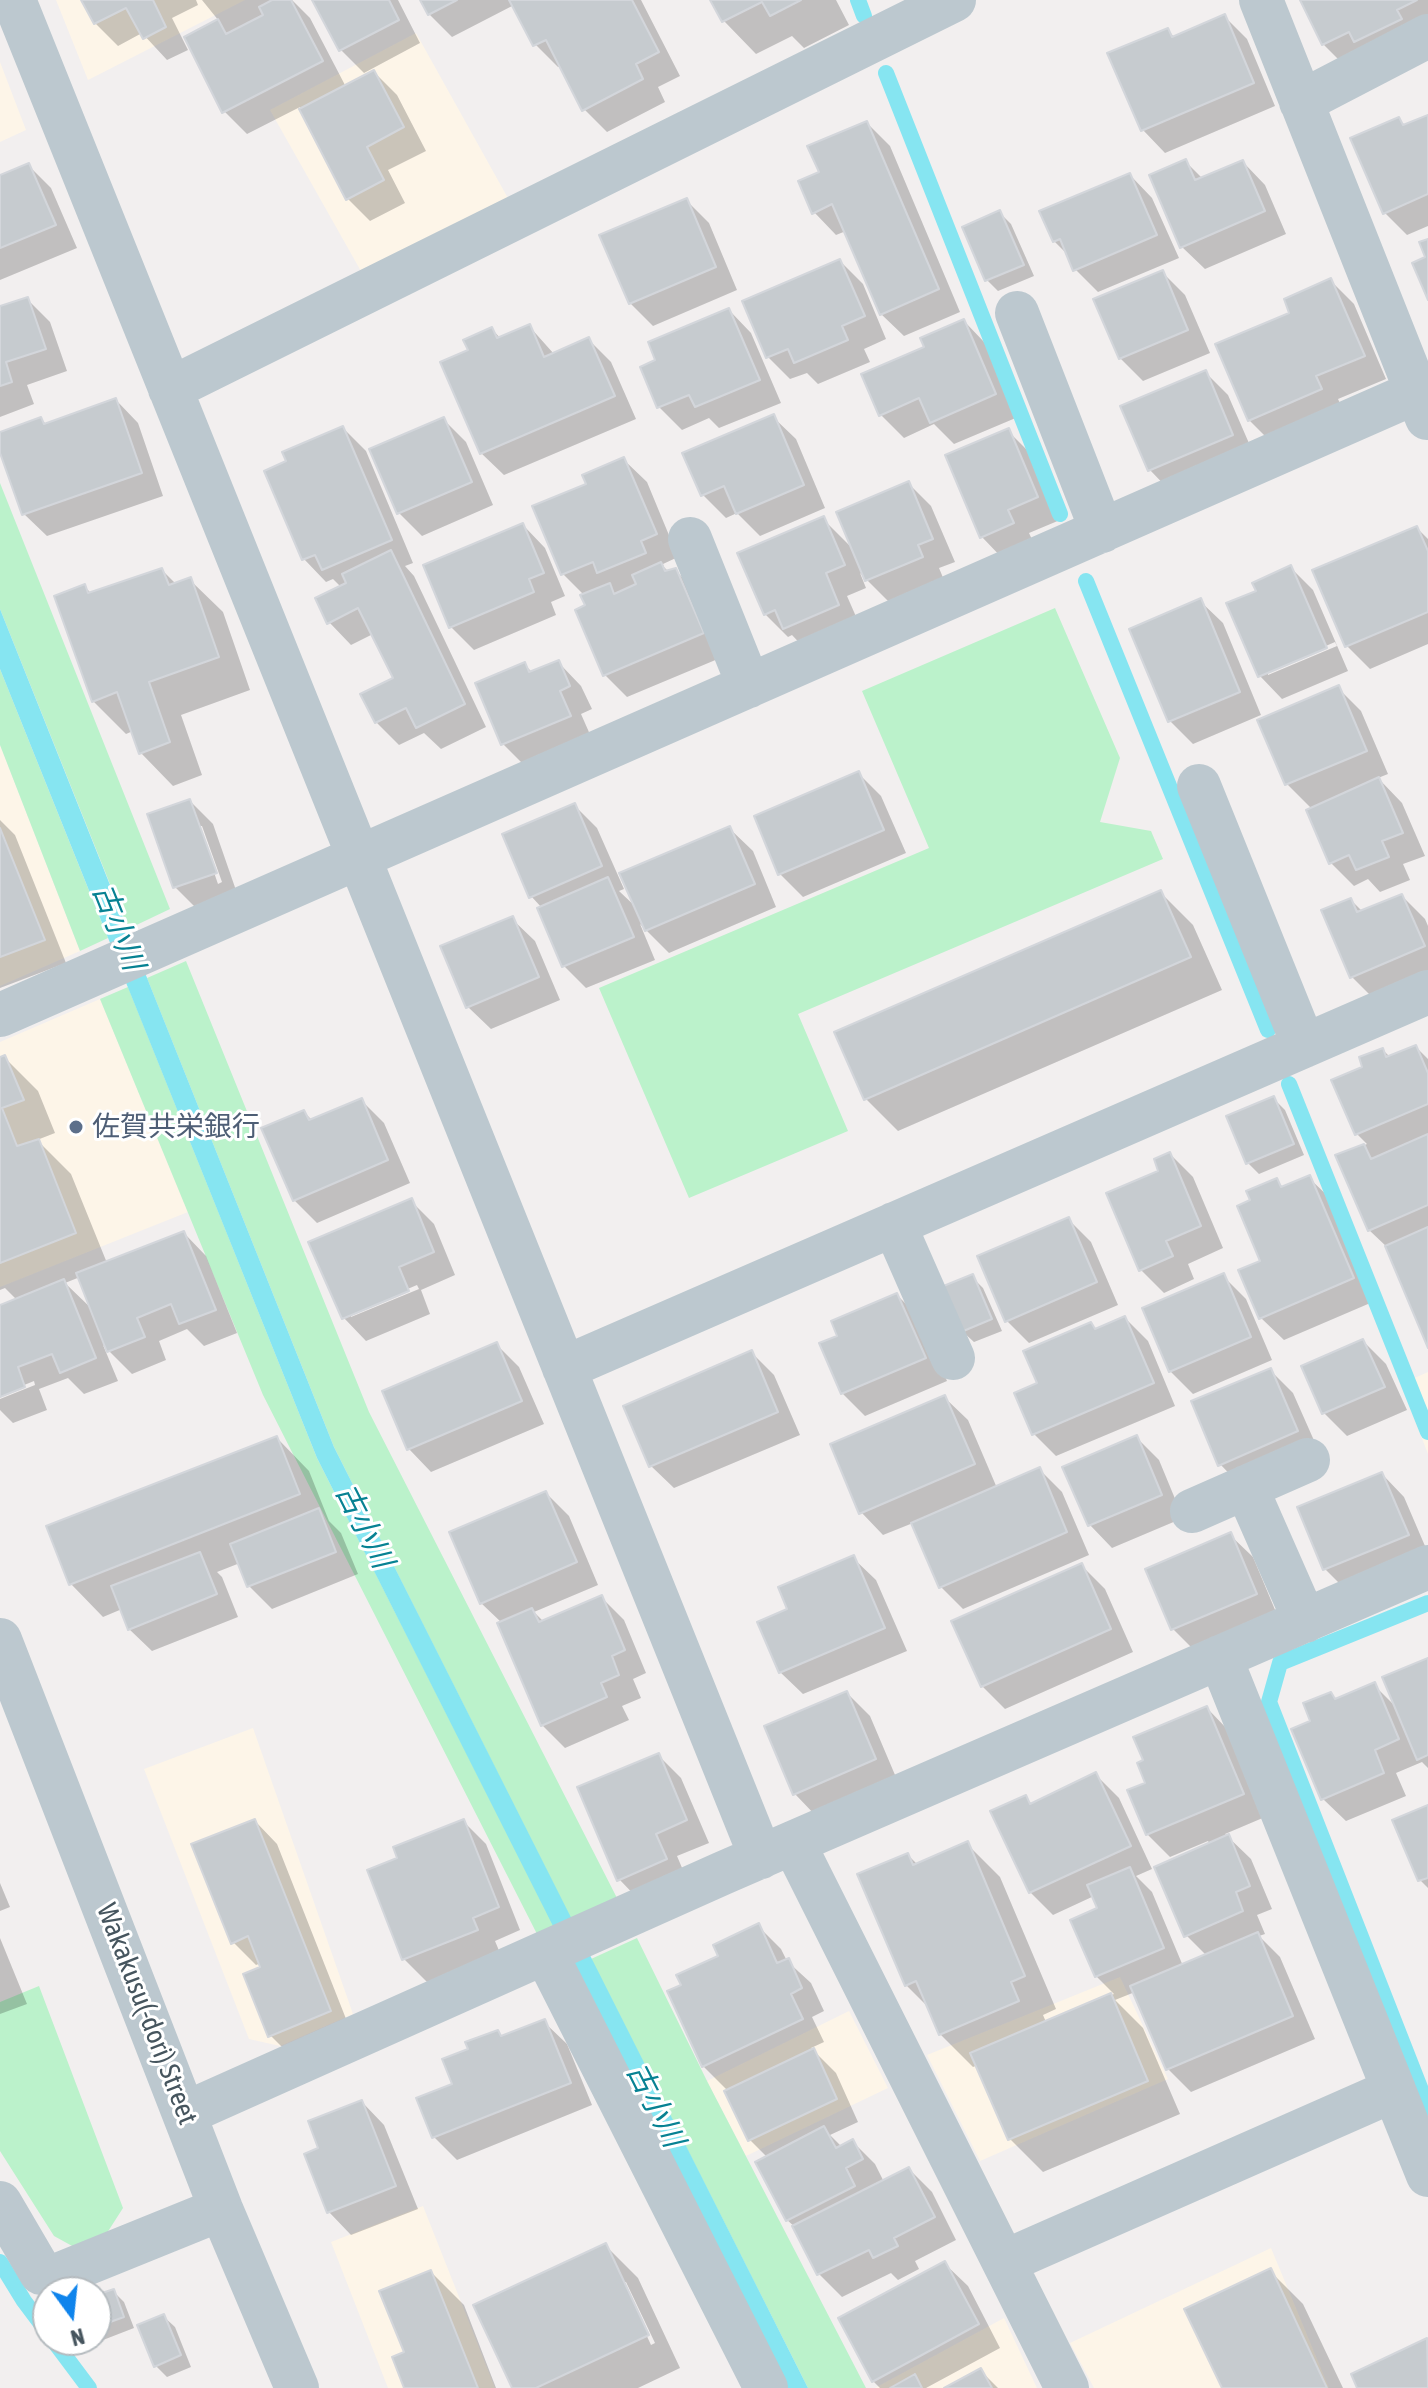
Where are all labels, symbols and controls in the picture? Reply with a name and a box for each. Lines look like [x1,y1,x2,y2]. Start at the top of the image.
water label: 古小川 [84,879,152,975]
place label: 佐賀共栄銀行 [92,1110,260,1144]
marker: 佐賀共栄銀行 [67,1118,85,1136]
water label: 古小川 [328,1478,400,1574]
street label: Wakakusu(-dori) Street [89,1899,205,2129]
water label: 古小川 [619,2057,691,2153]
north arrow [32,2276,112,2356]
text: N [68,2323,87,2351]

